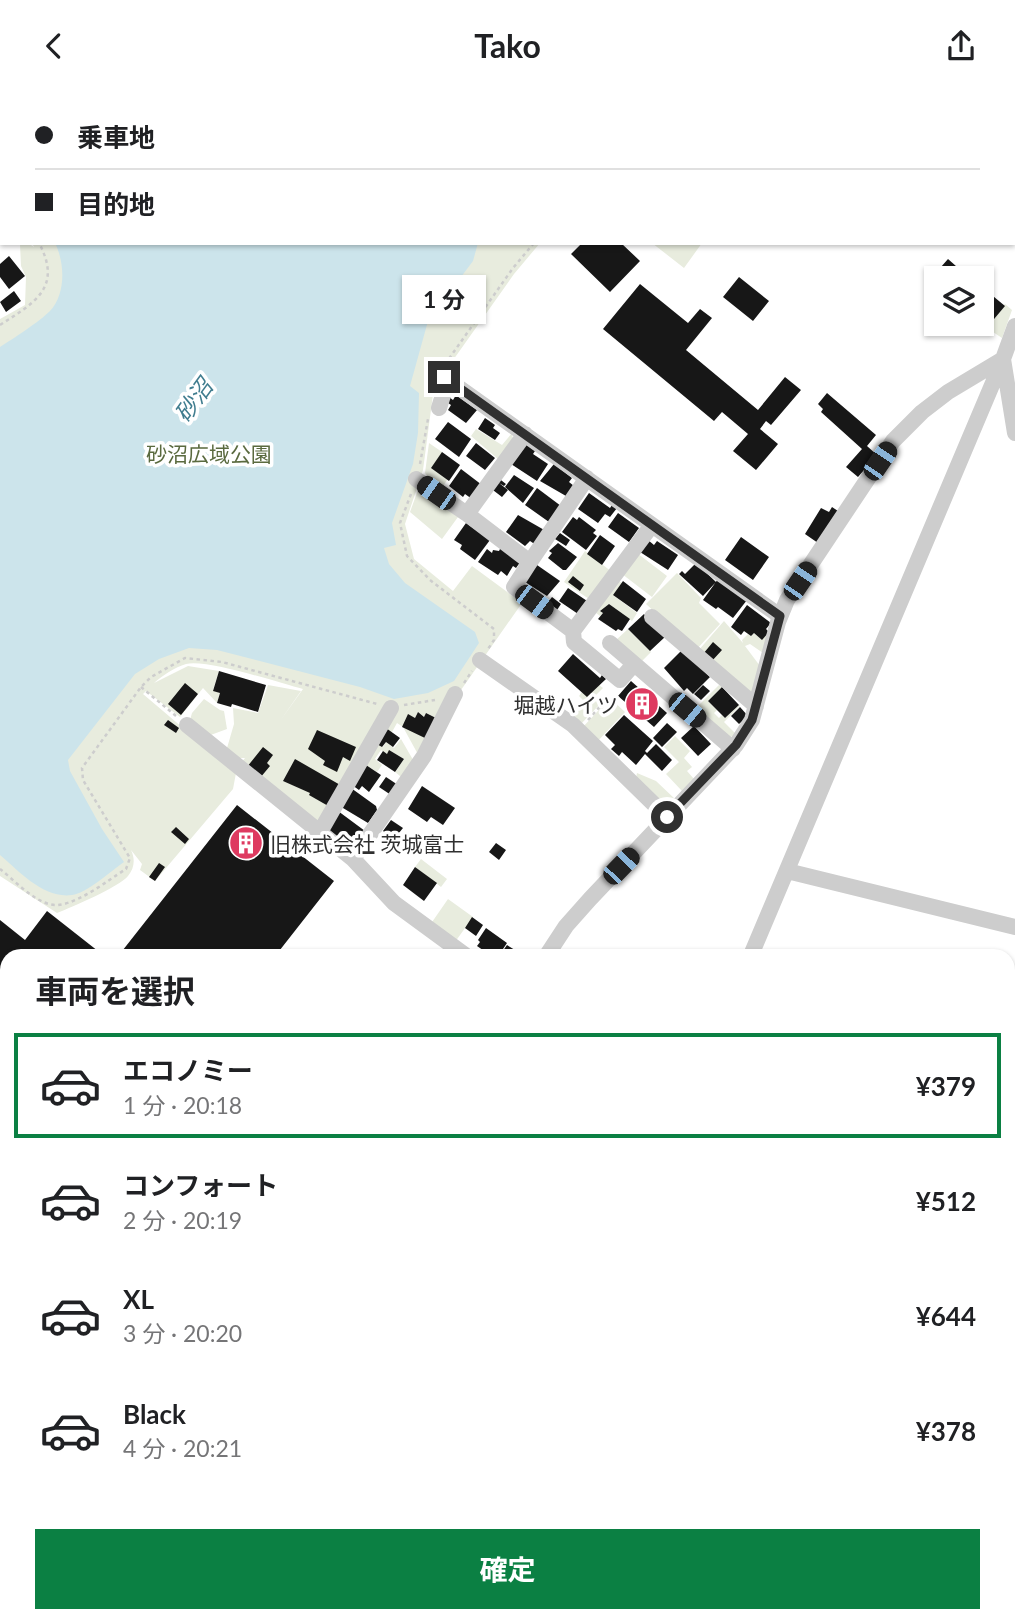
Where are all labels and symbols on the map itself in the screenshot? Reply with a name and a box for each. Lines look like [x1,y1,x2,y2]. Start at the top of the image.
callout: 1 分 [402,275,486,324]
route end [428,361,460,393]
water label: 砂沼 [168,371,220,427]
car [860,438,901,484]
park label: 砂沼広域公園 [146,441,272,466]
car [413,472,460,514]
car [780,558,821,604]
car [511,581,558,623]
building icon: 堀越ハイツ [623,685,661,723]
car [665,688,710,732]
place label: 堀越ハイツ [513,692,618,717]
route start [651,801,683,833]
building icon: 旧株式会社 茨城富士 [227,824,265,862]
place label: 旧株式会社 茨城富士 [270,831,464,856]
car [599,844,644,888]

